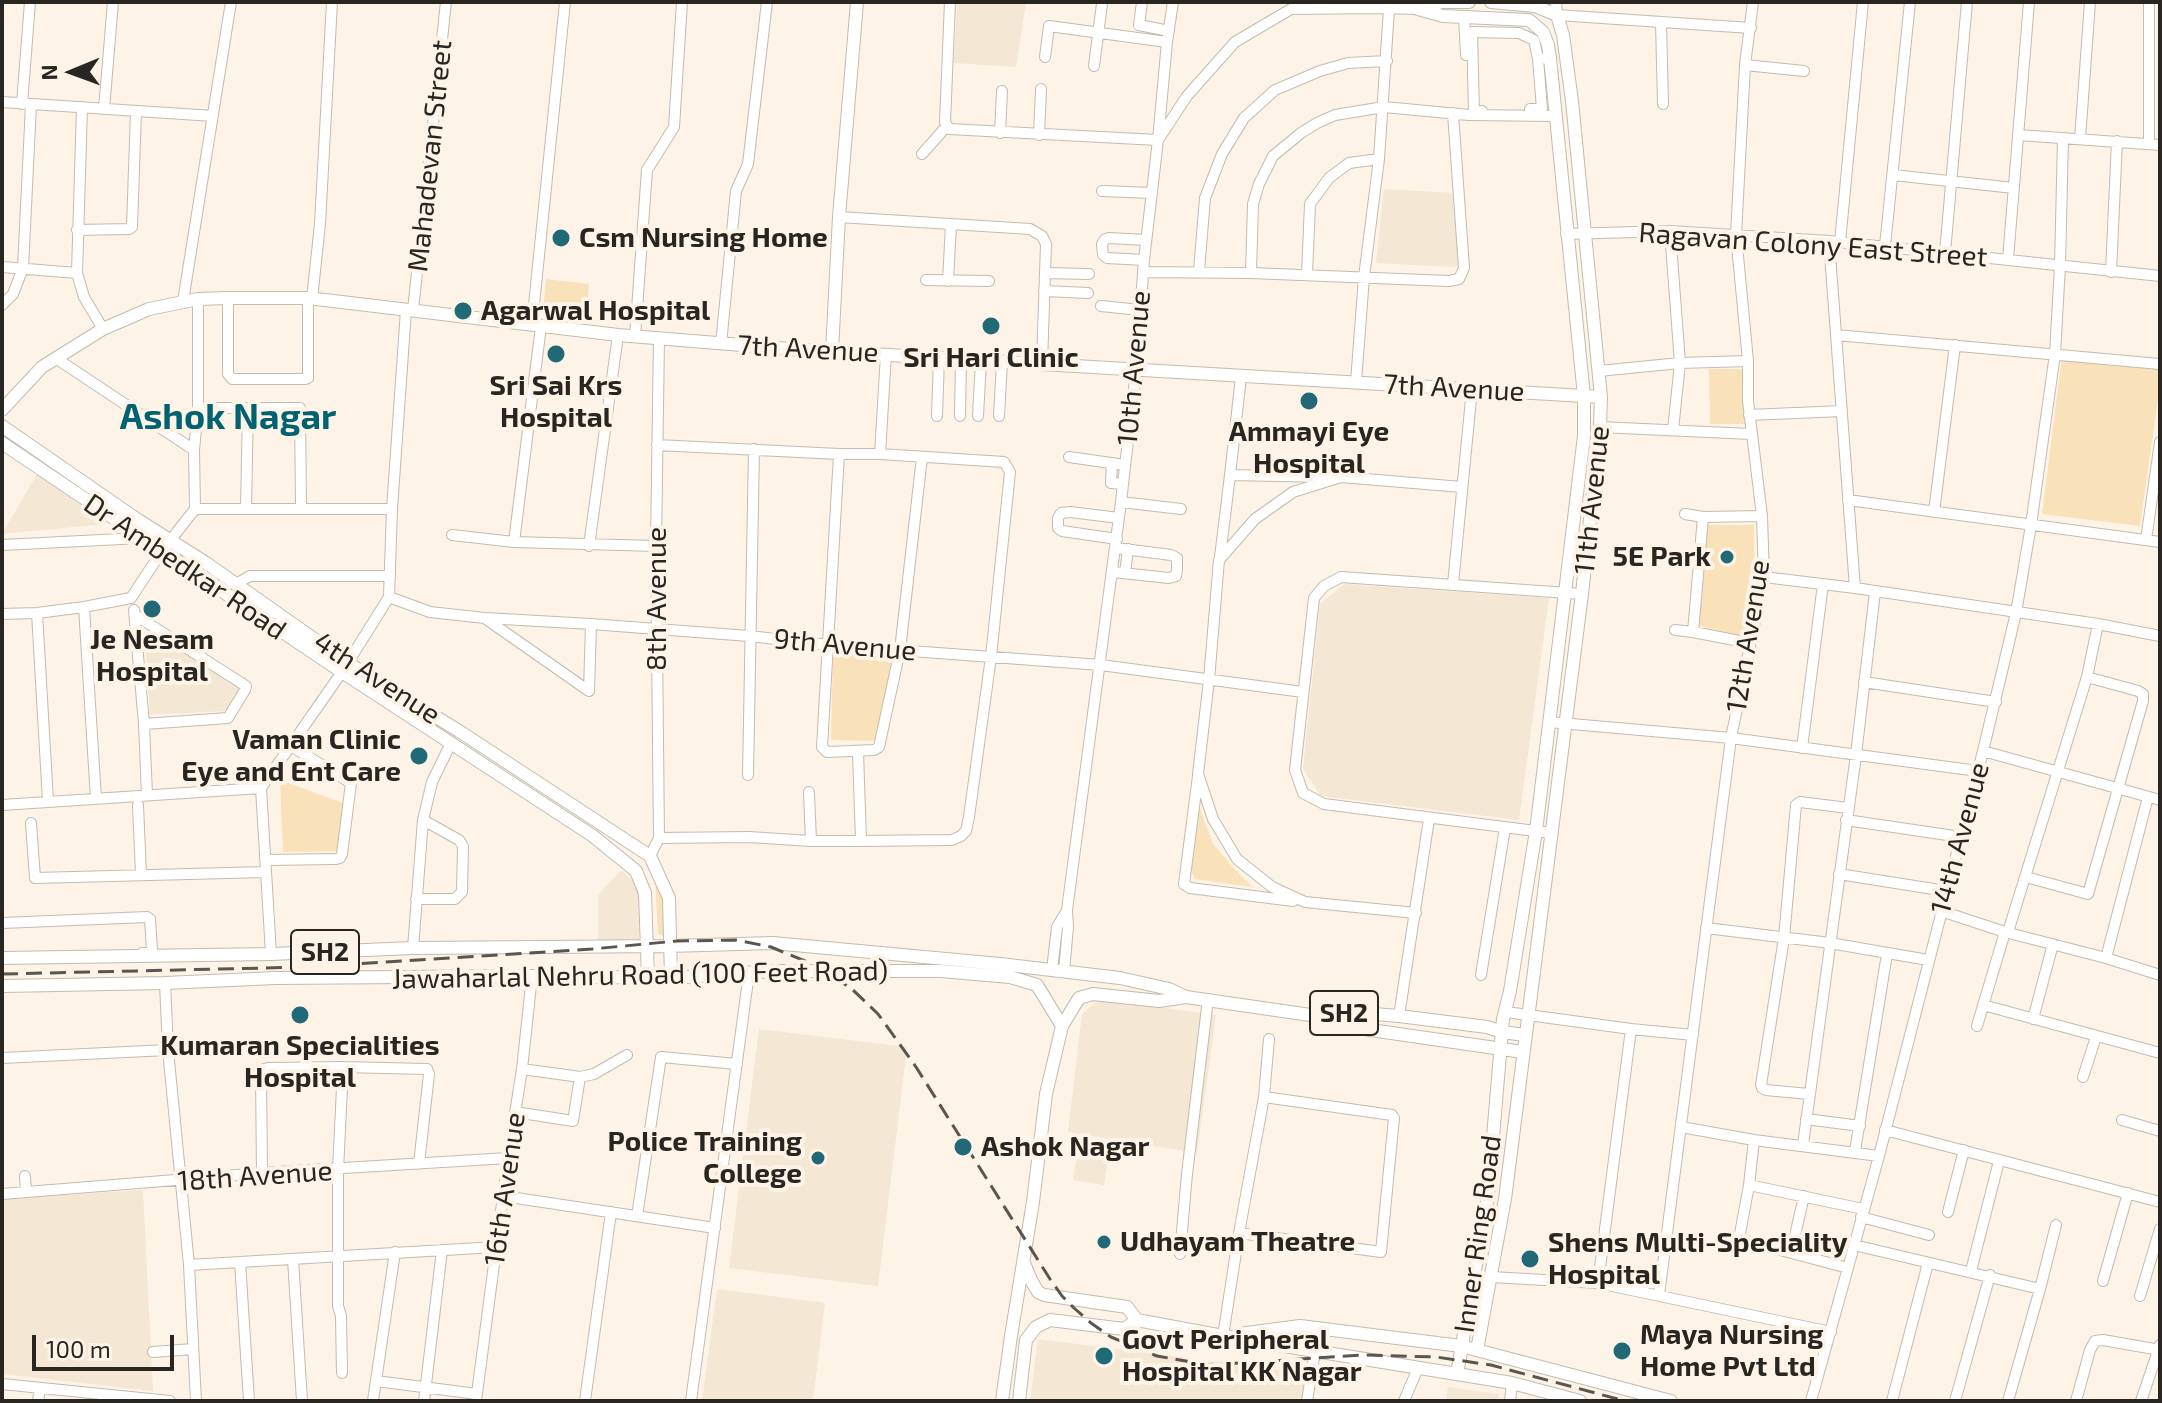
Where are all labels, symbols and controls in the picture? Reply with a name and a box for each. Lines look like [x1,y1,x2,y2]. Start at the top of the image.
north arrow [32,32,112,112]
street label: Mahadevan Street [401,38,459,274]
text: N [35,64,61,81]
street label: Ragavan Colony East Street [1637,216,1989,274]
place label: Csm Nursing Home [579,221,828,255]
marker: Csm Nursing Home [550,227,572,249]
street label: 10th Avenue [1111,289,1157,447]
place label: Agarwal Hospital [481,294,710,328]
marker: Agarwal Hospital [452,300,474,322]
marker: Sri Hari Clinic [980,315,1002,337]
street label: 7th Avenue [737,329,879,369]
place label: Sri Hari Clinic [903,341,1079,375]
marker: Sri Sai Krs Hospital [545,343,567,365]
street label: 7th Avenue [1383,368,1525,408]
place label: Sri Sai Krs Hospital [490,369,622,435]
marker: Ammayi Eye Hospital [1298,390,1320,412]
district label: Ashok Nagar [120,395,336,439]
place label: Ammayi Eye Hospital [1229,415,1389,481]
street label: 11th Avenue [1567,424,1617,576]
street label: Dr Ambedkar Road [78,487,292,647]
street label: 8th Avenue [640,527,674,671]
place label: 5E Park [1613,540,1711,574]
marker: 5E Park [1718,548,1736,566]
street label: 12th Avenue [1719,557,1777,715]
marker: Je Nesam Hospital [141,598,163,620]
street label: 9th Avenue [772,622,918,668]
place label: Je Nesam Hospital [90,623,214,689]
street label: 4th Avenue [307,625,447,731]
place label: Vaman Clinic Eye and Ent Care [181,723,401,789]
marker: Vaman Clinic Eye and Ent Care [408,745,430,767]
street label: 14th Avenue [1924,759,1996,917]
road number: SH2 [291,930,359,974]
street label: Jawaharlal Nehru Road (100 Feet Road) [392,954,888,996]
road number: SH2 [1310,991,1378,1035]
marker: Kumaran Specialities Hospital [289,1004,311,1026]
place label: Kumaran Specialities Hospital [160,1029,440,1095]
street label: 16th Avenue [478,1110,532,1268]
place label: Police Training College [607,1125,802,1191]
place label: Ashok Nagar [981,1130,1149,1164]
street label: Inner Ring Road [1447,1133,1509,1335]
marker: Ashok Nagar [952,1136,974,1158]
marker: Police Training College [809,1149,827,1167]
street label: 18th Avenue [176,1154,334,1198]
place label: Udhayam Theatre [1120,1225,1355,1259]
place label: Shens Multi-Speciality Hospital [1548,1226,1848,1292]
marker: Udhayam Theatre [1095,1233,1113,1251]
marker: Shens Multi-Speciality Hospital [1519,1248,1541,1270]
place label: Maya Nursing Home Pvt Ltd [1640,1318,1824,1384]
scale bar [36,1319,178,1369]
place label: Govt Peripheral Hospital KK Nagar [1122,1323,1362,1389]
text: 100 m [46,1334,111,1363]
marker: Maya Nursing Home Pvt Ltd [1611,1340,1633,1362]
marker: Govt Peripheral Hospital KK Nagar [1093,1345,1115,1367]

